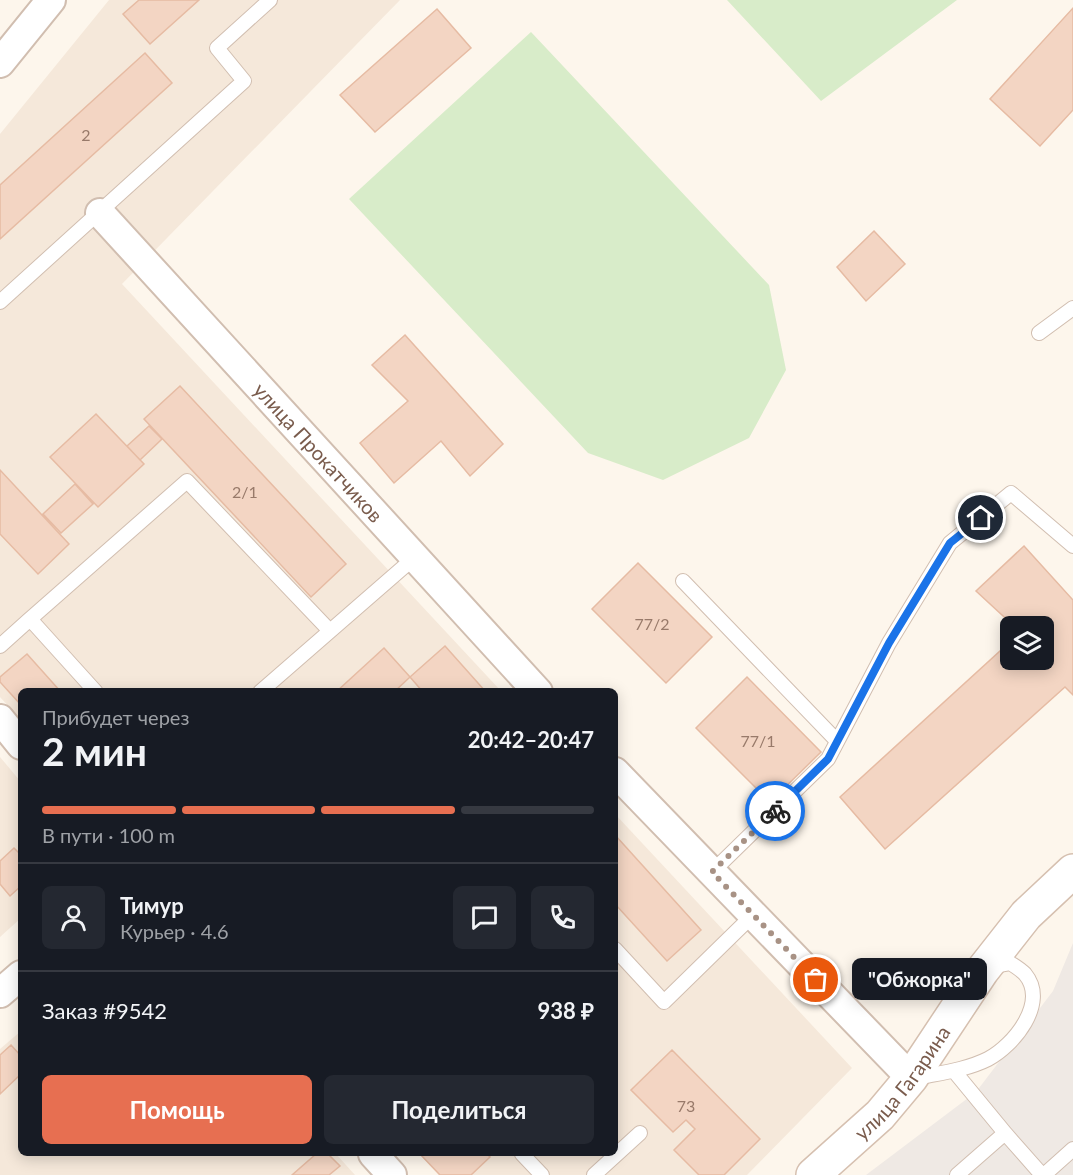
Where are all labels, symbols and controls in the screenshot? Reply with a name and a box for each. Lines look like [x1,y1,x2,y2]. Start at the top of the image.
house number: 2 [81,125,91,144]
street label: улица Прокатчиков [249,378,388,527]
house number: 2/1 [232,482,258,501]
pin [955,492,1006,543]
icon: home [964,501,997,534]
house number: 77/2 [634,614,670,633]
map controls [1000,616,1054,670]
button: layers [1000,616,1054,670]
text: Прибудет через [42,705,189,729]
text: 20:42–20:47 [468,726,594,753]
text: 2 мин [42,728,147,774]
house number: 77/1 [740,731,776,750]
courier [745,781,805,841]
icon: bike [759,795,792,828]
text: В пути · 100 m [42,823,175,847]
button: person [42,886,105,949]
button: chat [453,886,516,949]
button: phone [531,886,594,949]
text: Тимур [120,892,184,919]
text: Курьер · 4.6 [120,919,229,943]
pin [790,954,841,1005]
callout: "Обжорка" [852,959,987,1001]
icon: bag [799,963,832,996]
text: "Обжорка" [868,967,971,991]
text: Заказ #9542 [42,997,167,1024]
text: 938 ₽ [538,997,594,1024]
street label: улица Гагарина [849,1021,954,1144]
button: Помощь [42,1075,312,1144]
button: Поделиться [324,1075,594,1144]
house number: 73 [677,1096,695,1115]

